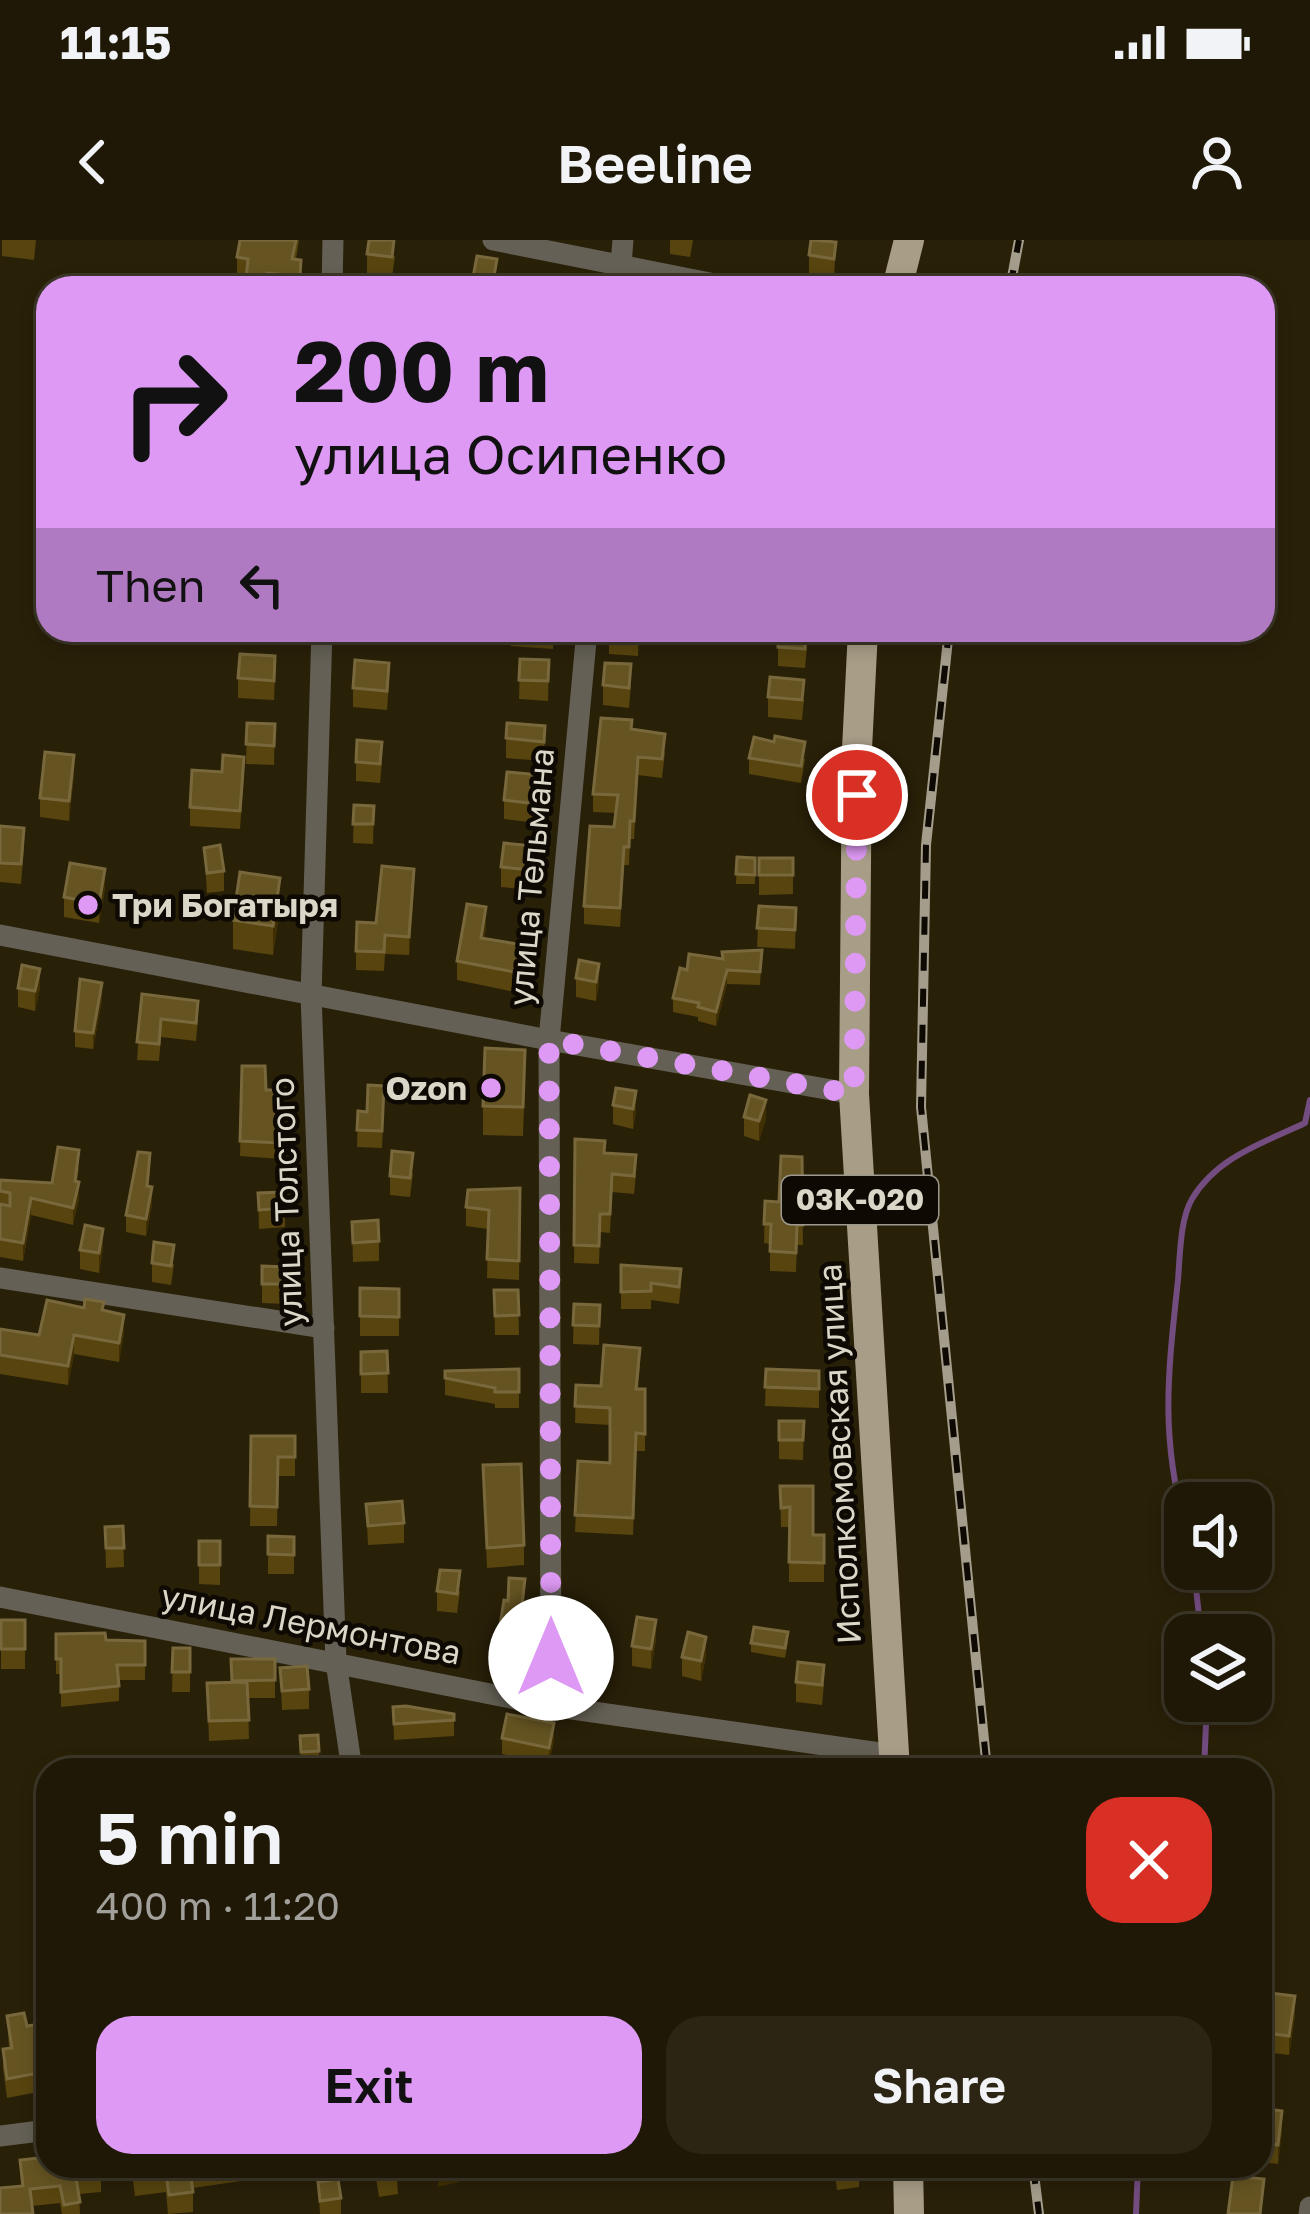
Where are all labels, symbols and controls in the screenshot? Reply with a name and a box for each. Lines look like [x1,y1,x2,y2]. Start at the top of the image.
text: 11:15 [60,15,171,69]
icon: back [60,129,126,195]
icon: person [1184,129,1250,195]
text: Beeline [557,130,753,195]
text: 200 m [294,320,549,420]
icon: right [96,324,252,480]
text: улица Осипенко [294,421,727,486]
icon: left [229,552,295,618]
text: Then [96,558,205,612]
pin [806,744,908,846]
street label: улица Тельмана [500,746,561,1008]
icon: arrive [824,762,890,828]
place label: Три Богатыря [112,885,338,924]
marker: Три Богатыря [75,892,101,918]
place label: Ozon [385,1068,467,1107]
marker: Ozon [478,1075,504,1101]
street label: улица Толстого [262,1077,309,1327]
road number: 03К-020 [782,1176,938,1224]
street label: Исполкомовская улица [809,1263,868,1645]
map controls [1164,1482,1272,1722]
button: sound [1164,1482,1272,1590]
street label: улица Лермонтова [158,1575,464,1672]
position arrow [488,1595,614,1721]
button: layers [1164,1614,1272,1722]
text: 5 min [96,1793,283,1880]
button: close [1086,1797,1212,1923]
text: 400 m · 11:20 [96,1882,340,1929]
button: Exit [96,2016,642,2154]
button: Share [666,2016,1212,2154]

